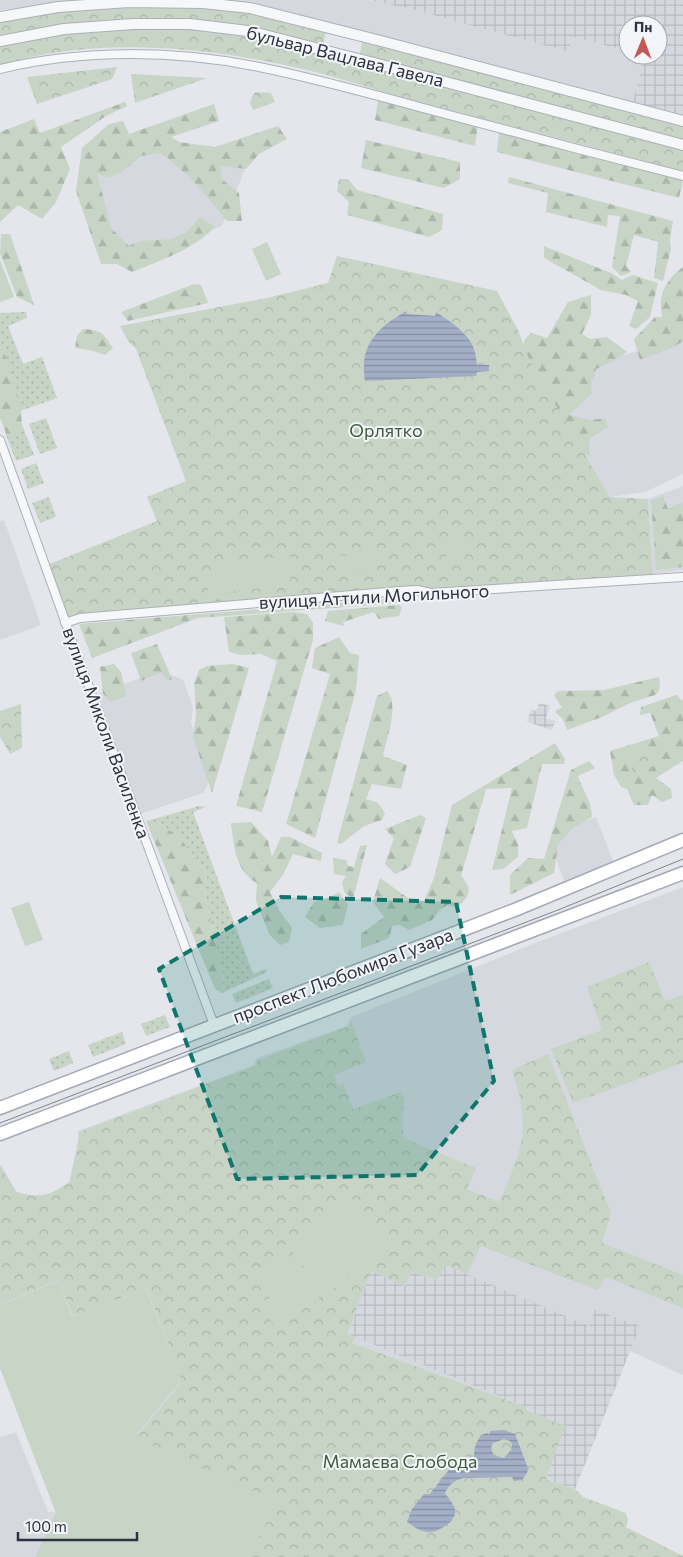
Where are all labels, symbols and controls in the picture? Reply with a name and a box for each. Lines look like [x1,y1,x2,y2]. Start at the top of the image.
north arrow [618,15,668,65]
text: Пн [634,18,653,35]
street label: бульвар Вацлава Гавела [244,21,446,91]
park label: Орлятко [349,419,423,441]
street label: вулиця Аттили Могильного [258,579,490,613]
street label: вулиця Миколи Василенка [58,624,155,841]
street label: проспект Любомира Гузара [229,923,456,1027]
park label: Мамаєва Слобода [323,1450,477,1472]
scale bar [18,1510,136,1542]
text: 100 m [25,1517,67,1535]

